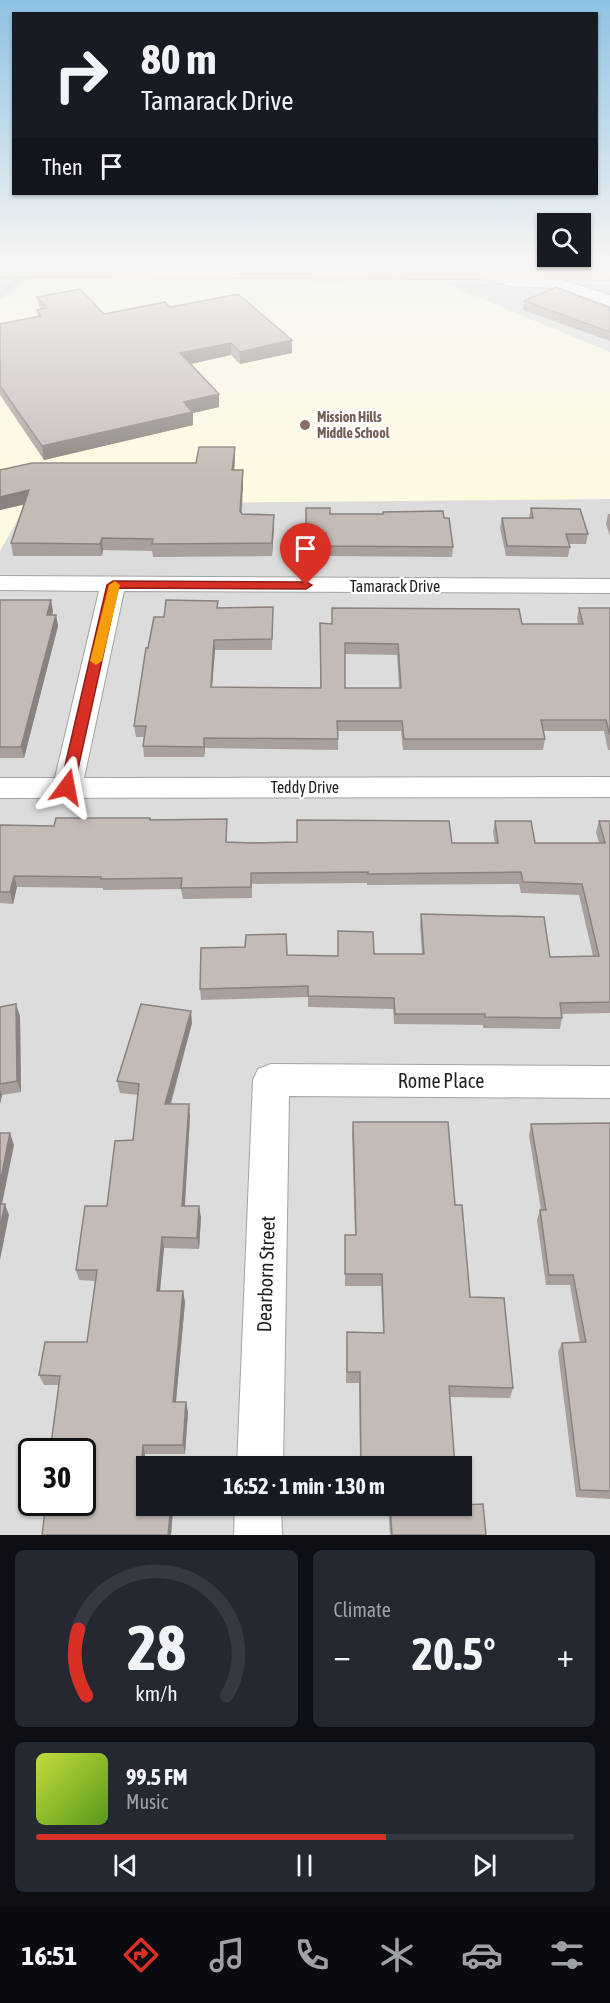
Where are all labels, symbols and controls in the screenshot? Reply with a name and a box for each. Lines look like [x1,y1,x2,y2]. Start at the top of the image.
text: 80 m [141,35,216,83]
icon: right [42,36,120,114]
text: Tamarack Drive [141,85,293,116]
icon: arrive [95,150,128,183]
text: Then [42,154,83,180]
map controls [537,213,591,267]
button: search [537,213,591,267]
place label: Mission Hills Middle School [317,409,390,441]
marker: Mission Hills Middle School [298,418,312,432]
pin [280,523,331,585]
icon: arrive [289,532,322,565]
street label: Tamarack Drive [350,577,440,595]
position arrow [35,755,99,819]
street label: Teddy Drive [271,778,339,797]
street label: Rome Place [398,1069,484,1092]
street label: Dearborn Street [252,1215,279,1333]
speed limit sign: 30 [18,1438,96,1516]
text: 16:52 · 1 min · 130 m [223,1473,385,1499]
text: Climate [334,1598,391,1621]
text: 28 [127,1612,186,1683]
text: 20.5° [412,1628,496,1680]
text: − [334,1636,351,1674]
text: + [557,1636,574,1674]
text: km/h [135,1681,178,1706]
text: 99.5 FM [126,1764,188,1790]
text: Music [126,1790,168,1813]
icon: previous [109,1849,142,1882]
icon: pause [288,1849,321,1882]
icon: next [468,1849,501,1882]
icon: directions [120,1934,162,1976]
icon: music [206,1934,248,1976]
icon: phone [291,1934,333,1976]
icon: climate [376,1934,418,1976]
icon: car [461,1934,503,1976]
icon: filters [546,1934,588,1976]
text: 16:51 [22,1940,77,1971]

